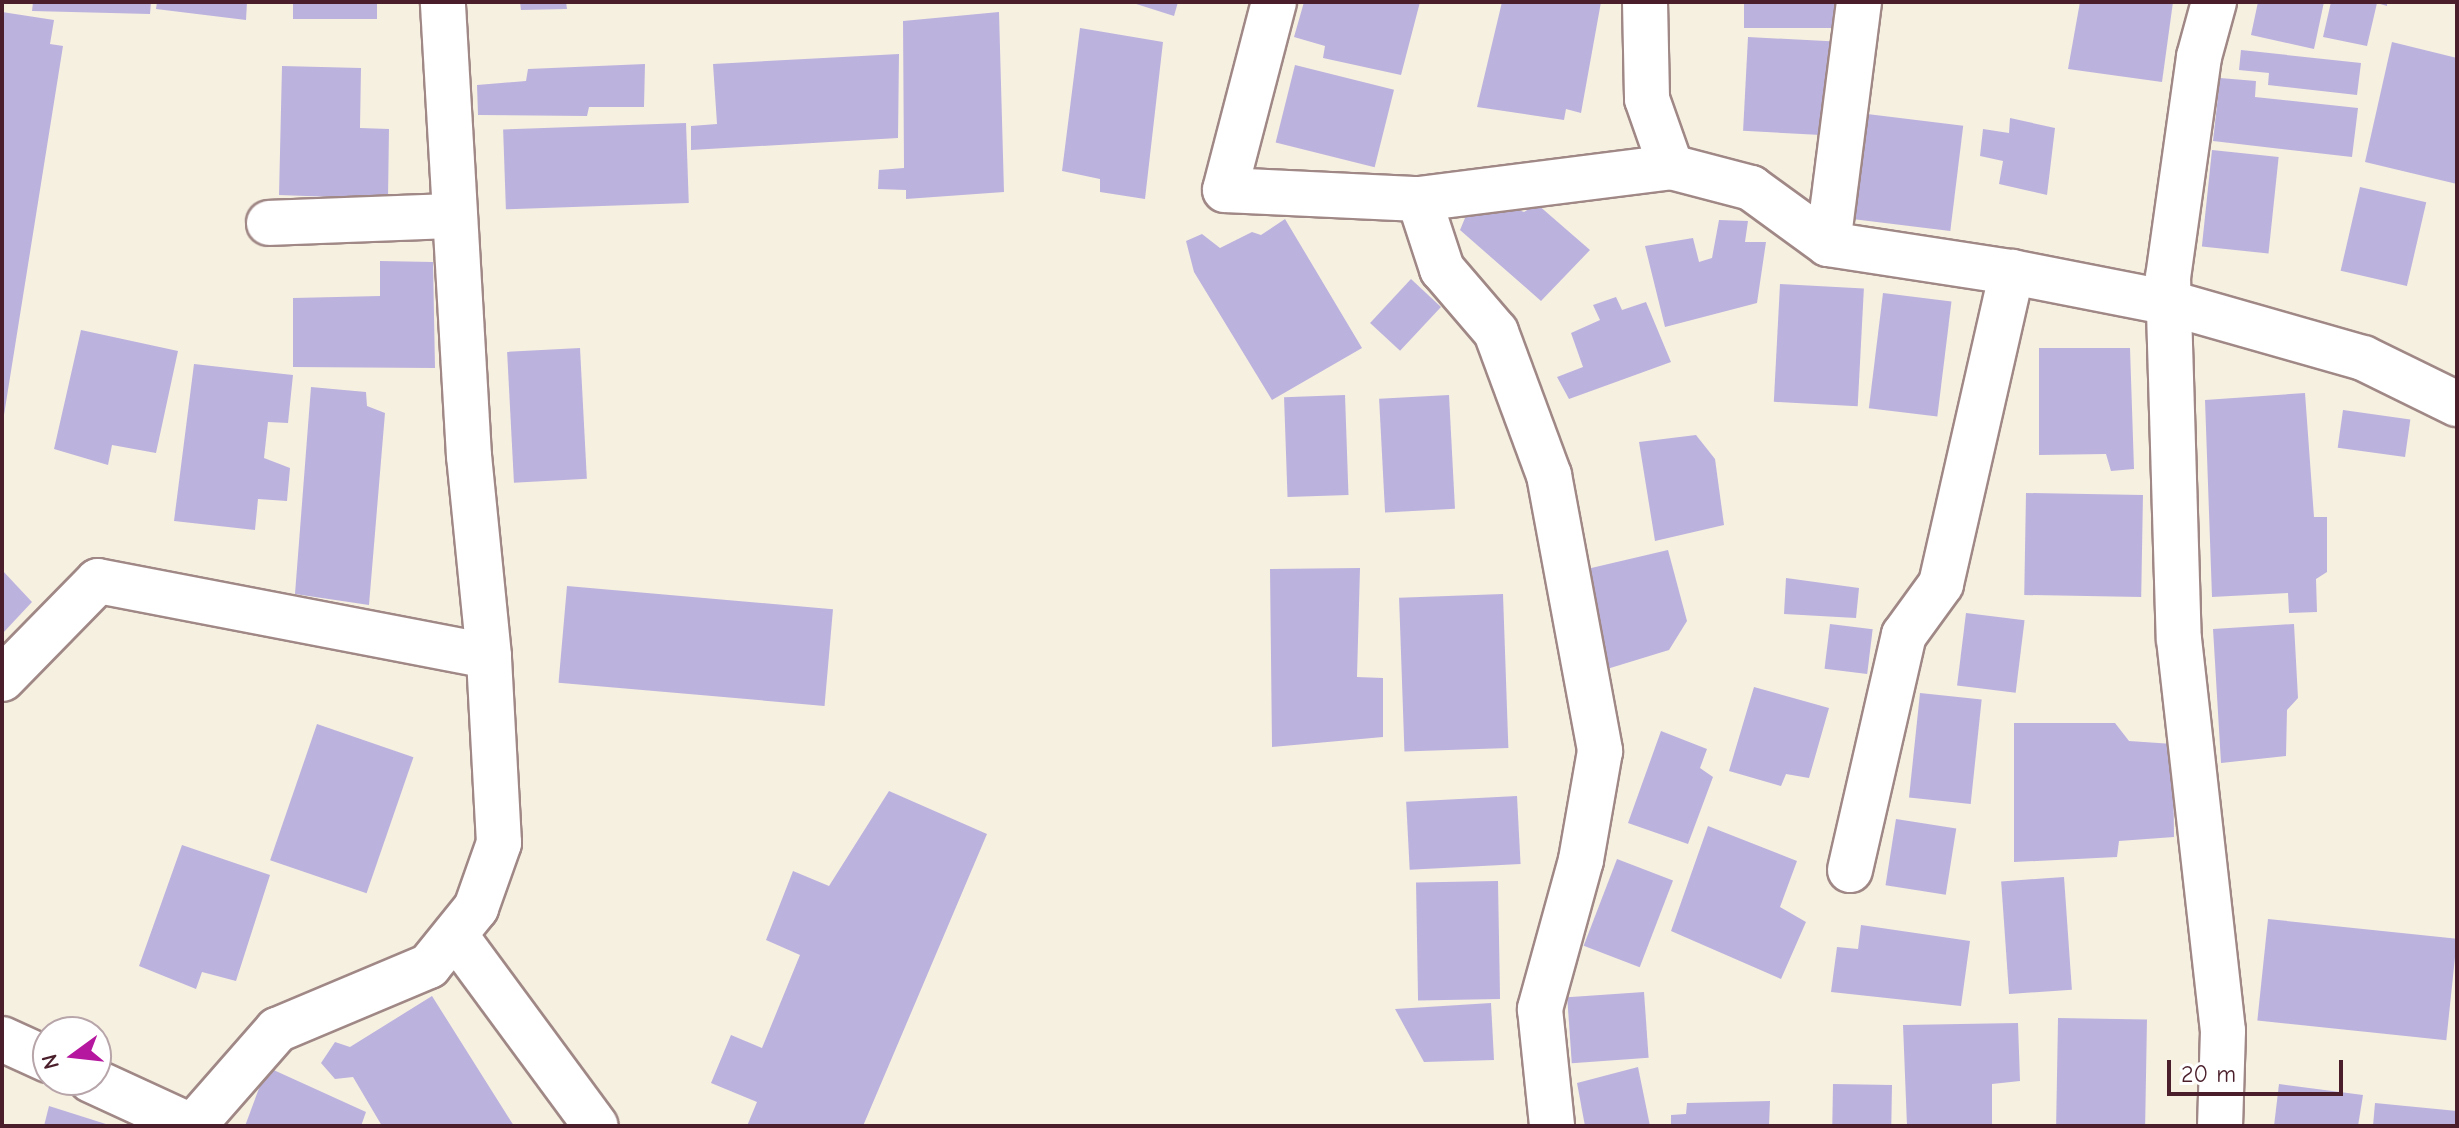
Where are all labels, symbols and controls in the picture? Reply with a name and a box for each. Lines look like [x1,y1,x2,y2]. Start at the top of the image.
north arrow [32,1016,112,1096]
scale bar [2171,1044,2347,1094]
text: N [36,1051,65,1072]
text: 20 m [2181,1060,2236,1088]

